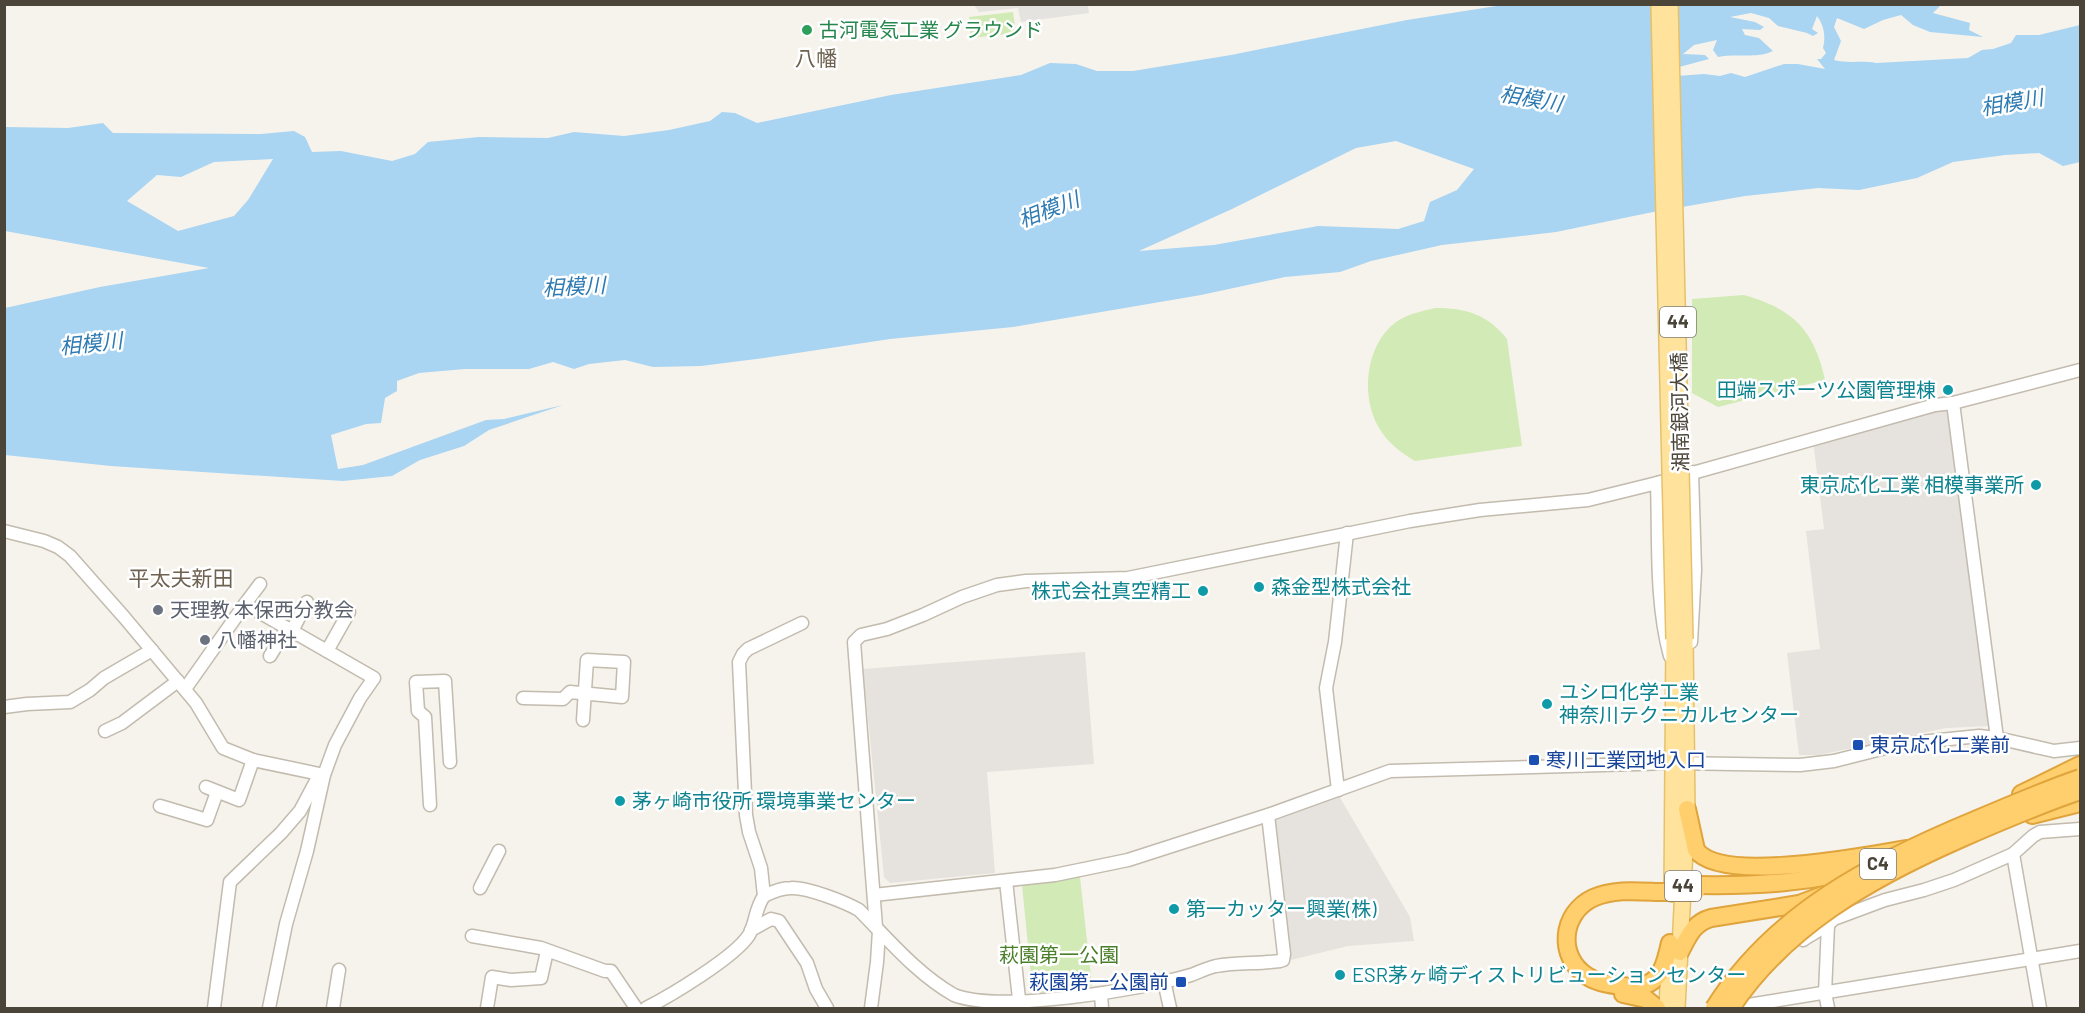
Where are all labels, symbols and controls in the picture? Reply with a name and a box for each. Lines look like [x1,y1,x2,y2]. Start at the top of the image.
place label: 古河電気工業 グラウンド [819,17,1043,41]
marker: 古河電気工業 グラウンド [800,23,814,37]
district label: 八幡 [795,45,837,70]
water label: 相模川 [1498,80,1566,116]
water label: 相模川 [1979,83,2047,119]
water label: 相模川 [1015,185,1084,232]
water label: 相模川 [542,271,608,300]
road number: 44 [1660,307,1696,337]
water label: 相模川 [58,327,125,358]
street label: 湘南銀河大橋 [1666,352,1692,472]
place label: 田端スポーツ公園管理棟 [1716,377,1936,401]
marker: 田端スポーツ公園管理棟 [1941,383,1955,397]
place label: 東京応化工業 相模事業所 [1800,472,2024,496]
marker: 東京応化工業 相模事業所 [2029,478,2043,492]
district label: 平太夫新田 [129,565,234,590]
place label: 森金型株式会社 [1271,574,1411,598]
place label: 株式会社真空精工 [1031,578,1191,602]
marker: 森金型株式会社 [1252,580,1266,594]
marker: 株式会社真空精工 [1196,584,1210,598]
place label: 天理教 本保西分教会 [170,597,354,621]
marker: 天理教 本保西分教会 [151,603,165,617]
place label: 八幡神社 [217,627,297,651]
marker: 八幡神社 [198,633,212,647]
place label: ユシロ化学工業 神奈川テクニカルセンター [1559,679,1799,726]
marker: ユシロ化学工業 神奈川テクニカルセンター [1540,697,1554,711]
place label: 東京応化工業前 [1870,732,2010,756]
marker: 東京応化工業前 [1851,738,1865,752]
place label: 寒川工業団地入口 [1546,747,1706,771]
marker: 寒川工業団地入口 [1527,753,1541,767]
place label: 茅ヶ崎市役所 環境事業センター [632,788,916,812]
marker: 茅ヶ崎市役所 環境事業センター [613,794,627,808]
road number: C4 [1860,849,1896,879]
road number: 44 [1665,871,1701,901]
place label: 第一カッター興業(株) [1186,896,1377,920]
marker: 第一カッター興業(株) [1167,902,1181,916]
park label: 萩園第一公園 [999,942,1119,966]
place label: ESR茅ヶ崎ディストリビューションセンター [1352,962,1746,986]
marker: ESR茅ヶ崎ディストリビューションセンター [1333,968,1347,982]
place label: 萩園第一公園前 [1029,969,1169,993]
marker: 萩園第一公園前 [1174,975,1188,989]

